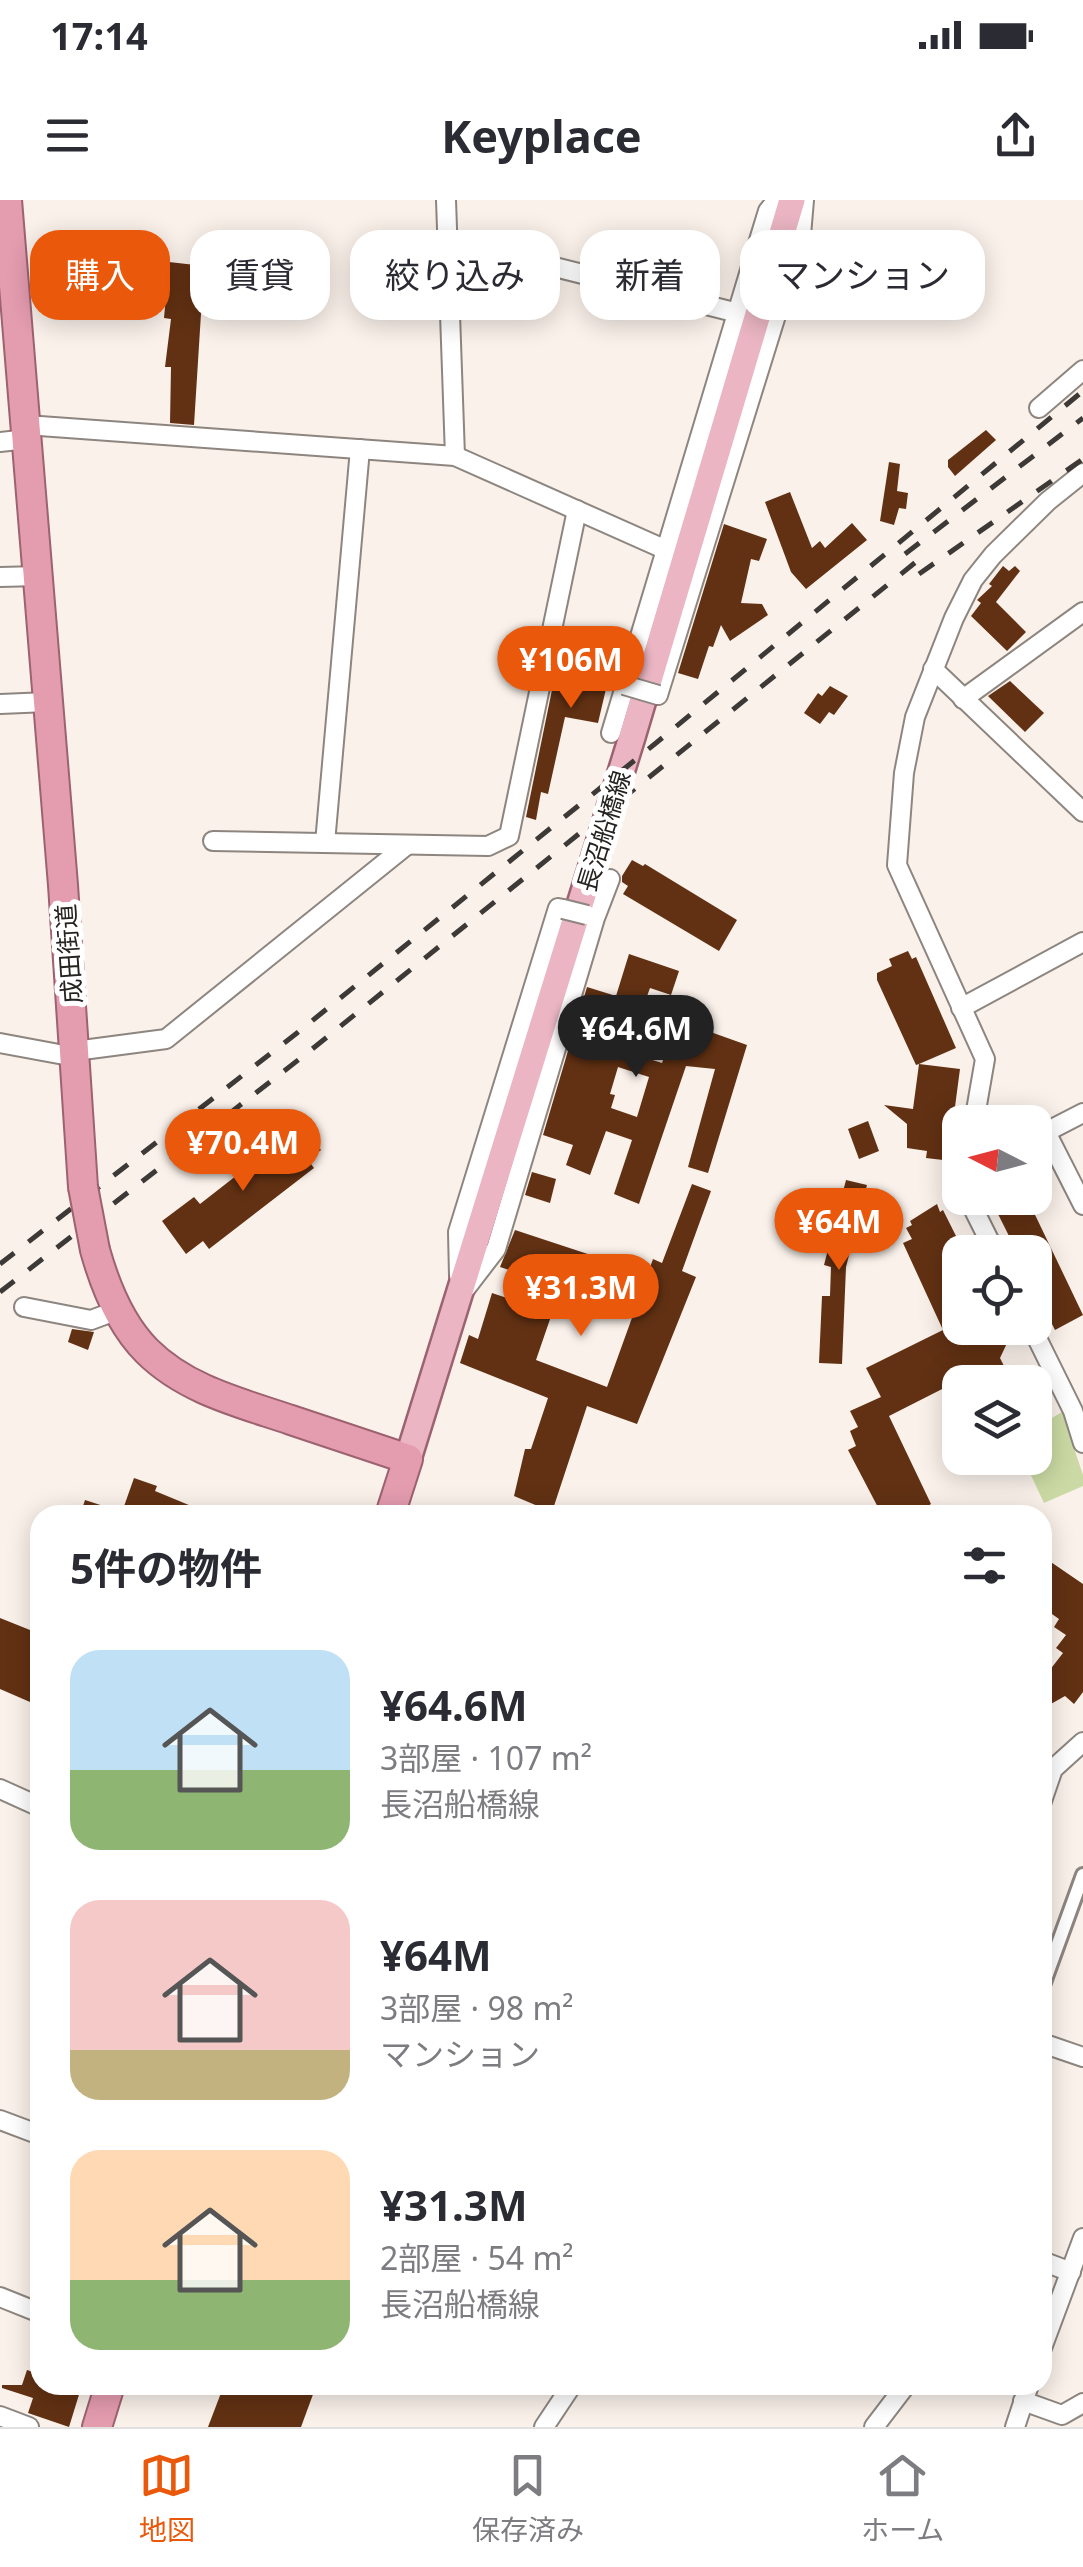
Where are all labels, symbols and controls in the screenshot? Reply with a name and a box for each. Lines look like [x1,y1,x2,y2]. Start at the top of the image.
text: 17:14 [50,9,148,61]
text: Keyplace [441,105,642,166]
icon: menu [40,108,95,163]
icon: share [988,108,1043,163]
chip: 購入 [30,230,170,320]
chip: 賃貸 [190,230,330,320]
chip: 絞り込み [350,230,560,320]
chip: 新着 [580,230,720,320]
chip: マンション [740,230,985,320]
pin: ¥106M [501,626,641,711]
text: ¥106M [519,637,623,680]
street label: 長沼船橋線 [568,766,638,896]
street label: 成田街道 [48,903,88,1005]
pin: ¥64.6M [555,995,717,1080]
text: ¥64.6M [580,1006,692,1049]
north arrow [942,1105,1052,1215]
map controls [942,1105,1052,1475]
pin: ¥70.4M [162,1109,324,1194]
text: ¥70.4M [187,1120,299,1163]
pin: ¥64M [780,1188,898,1273]
text: ¥64M [796,1199,882,1242]
button: locate [942,1235,1052,1345]
pin: ¥31.3M [500,1254,662,1339]
text: ¥31.3M [525,1265,637,1308]
button: layers [942,1365,1052,1475]
icon: filters [957,1538,1012,1593]
text: 5件の物件 [70,1539,262,1596]
text: ¥64.6M [380,1676,528,1733]
icon: home [150,1690,270,1810]
text: 3部屋 · 107 m² [380,1736,592,1779]
text: 長沼船橋線 [380,1782,540,1825]
text: ¥64M [380,1926,492,1983]
icon: home [150,1940,270,2060]
text: 3部屋 · 98 m² [380,1986,574,2029]
text: マンション [380,2032,540,2075]
text: ¥31.3M [380,2176,528,2233]
icon: home [150,2190,270,2310]
text: 2部屋 · 54 m² [380,2236,574,2279]
text: 長沼船橋線 [380,2282,540,2325]
tab: 地図 [139,2448,195,2548]
tab: 保存済み [472,2448,584,2548]
tab: ホーム [861,2448,944,2548]

